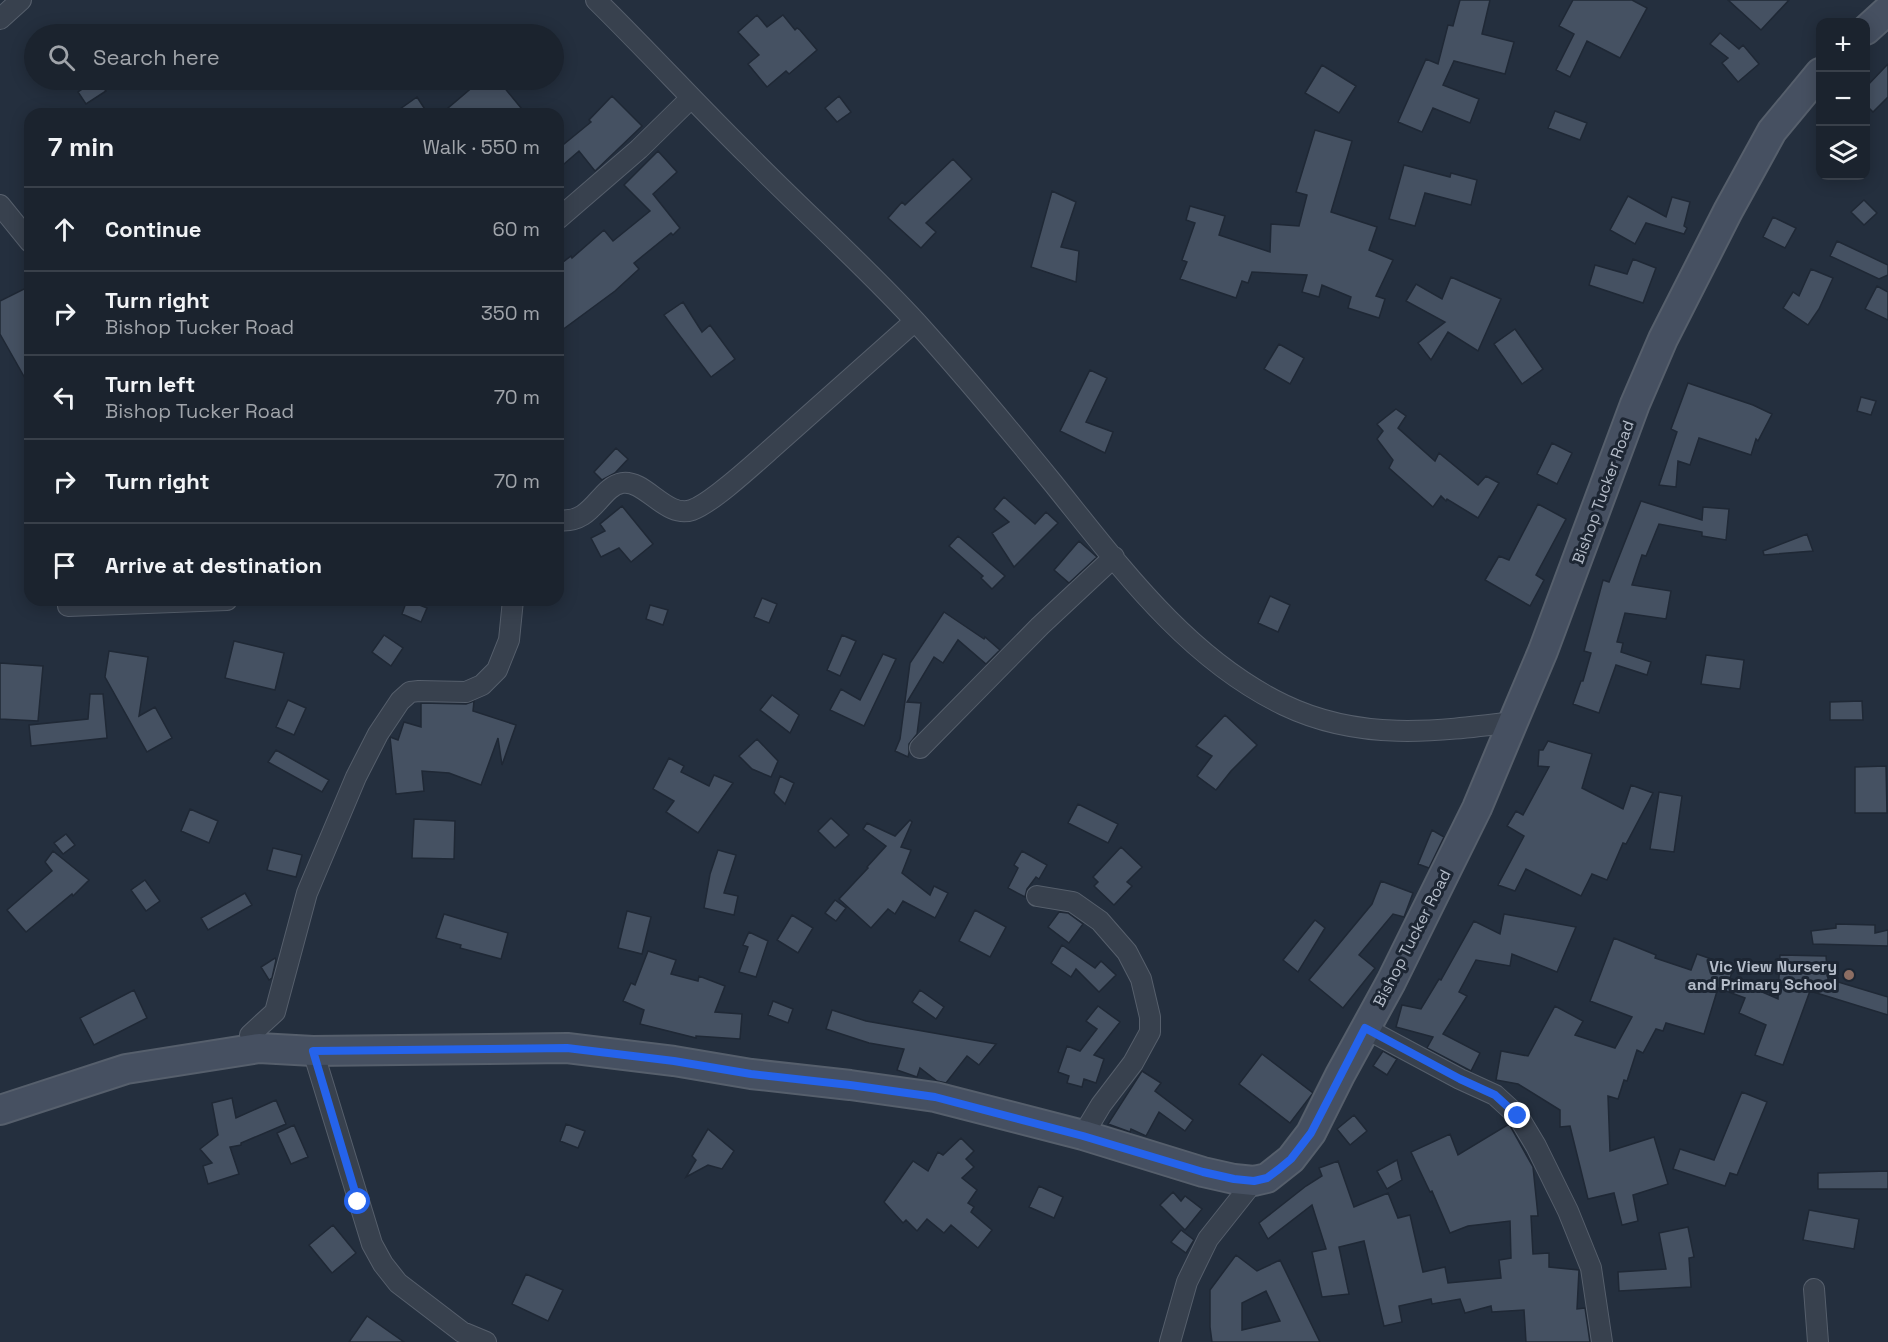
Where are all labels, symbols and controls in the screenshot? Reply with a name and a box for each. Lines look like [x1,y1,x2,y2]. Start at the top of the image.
map controls [1816,18,1870,180]
button: + [1816,18,1870,72]
search box [24,24,564,90]
icon: search [45,41,78,74]
text: Search here [93,43,220,71]
button: − [1816,72,1870,126]
button: layers [1816,126,1870,180]
text: 7 min [48,130,114,164]
text: Walk · 550 m [422,134,540,160]
icon: ahead [48,213,81,246]
text: Continue [105,215,201,243]
text: 60 m [493,216,540,242]
text: Turn right [105,286,210,314]
icon: right [48,297,81,330]
text: 350 m [481,300,540,326]
text: Bishop Tucker Road [105,314,294,340]
text: Turn left [105,370,195,398]
icon: left [48,381,81,414]
text: 70 m [494,384,540,410]
text: Bishop Tucker Road [105,398,294,424]
street label: Bishop Tucker Road [1567,417,1639,567]
icon: right [48,465,81,498]
text: Turn right [105,467,210,495]
text: 70 m [494,468,540,494]
icon: arrive [48,549,81,582]
text: Arrive at destination [105,551,322,579]
street label: Bishop Tucker Road [1368,866,1456,1010]
place label: Vic View Nursery and Primary School [1687,956,1837,995]
marker: Vic View Nursery and Primary School [1842,968,1856,982]
route end [1504,1102,1530,1128]
route start [344,1188,370,1214]

